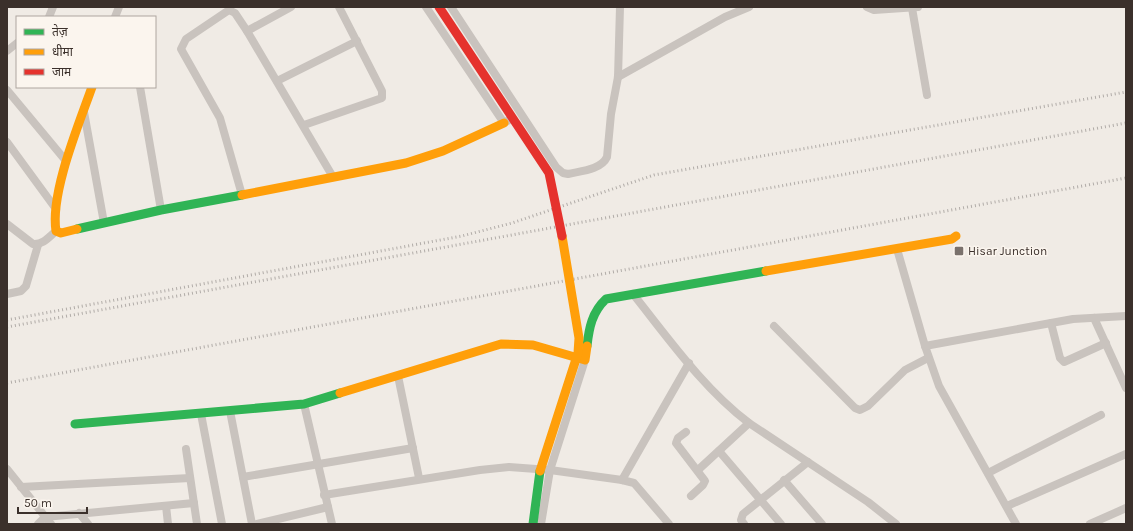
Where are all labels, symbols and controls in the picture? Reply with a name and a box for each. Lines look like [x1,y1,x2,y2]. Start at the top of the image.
legend [16,16,156,88]
text: तेज़ [52,24,69,39]
text: धीमा [52,44,74,59]
text: जाम [52,65,72,79]
place label: Hisar Junction [968,244,1047,258]
marker: Hisar Junction [953,245,965,257]
scale bar [18,489,87,515]
text: 50 m [24,496,52,510]

